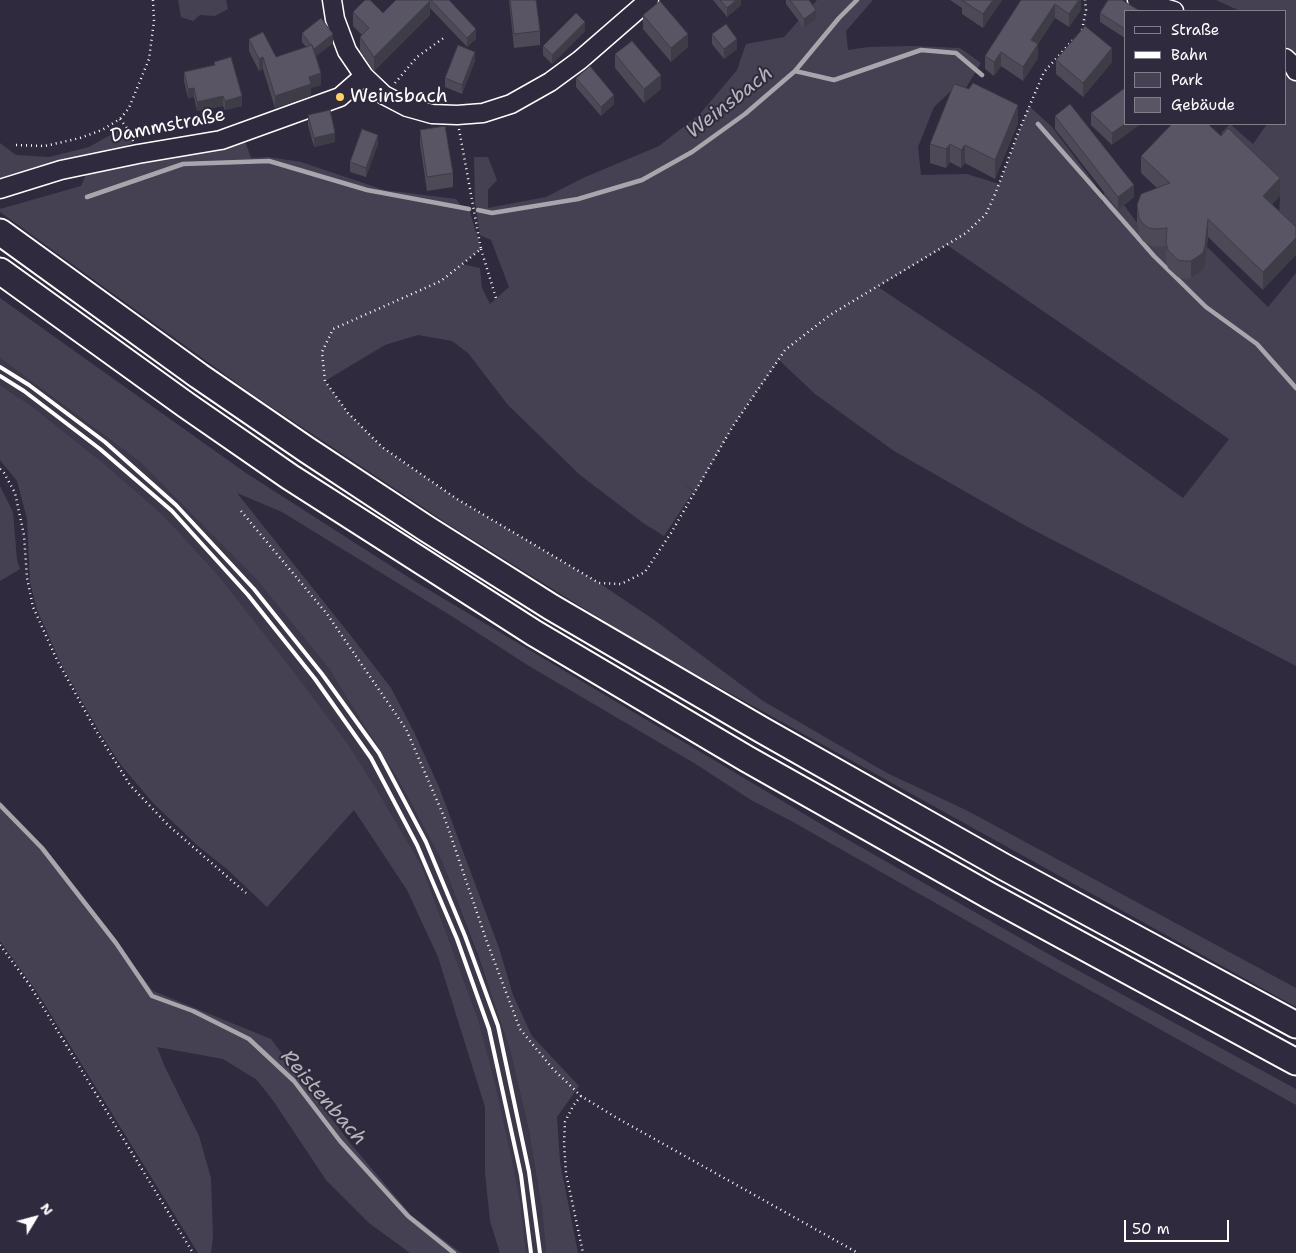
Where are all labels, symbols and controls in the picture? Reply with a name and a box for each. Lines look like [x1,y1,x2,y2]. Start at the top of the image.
legend [1124,10,1286,125]
text: Straße [1171,20,1219,40]
text: Bahn [1171,45,1207,65]
water label: Weinsbach [682,62,778,144]
text: Park [1171,70,1203,90]
place label: Weinsbach [350,86,448,108]
marker: Weinsbach [334,91,346,103]
text: Gebäude [1171,95,1235,115]
street label: Dammstraße [109,104,227,148]
water label: Reistenbach [275,1045,371,1151]
north arrow [10,1193,60,1243]
text: N [36,1199,58,1219]
scale bar [1126,1210,1231,1242]
text: 50 m [1132,1219,1170,1239]

